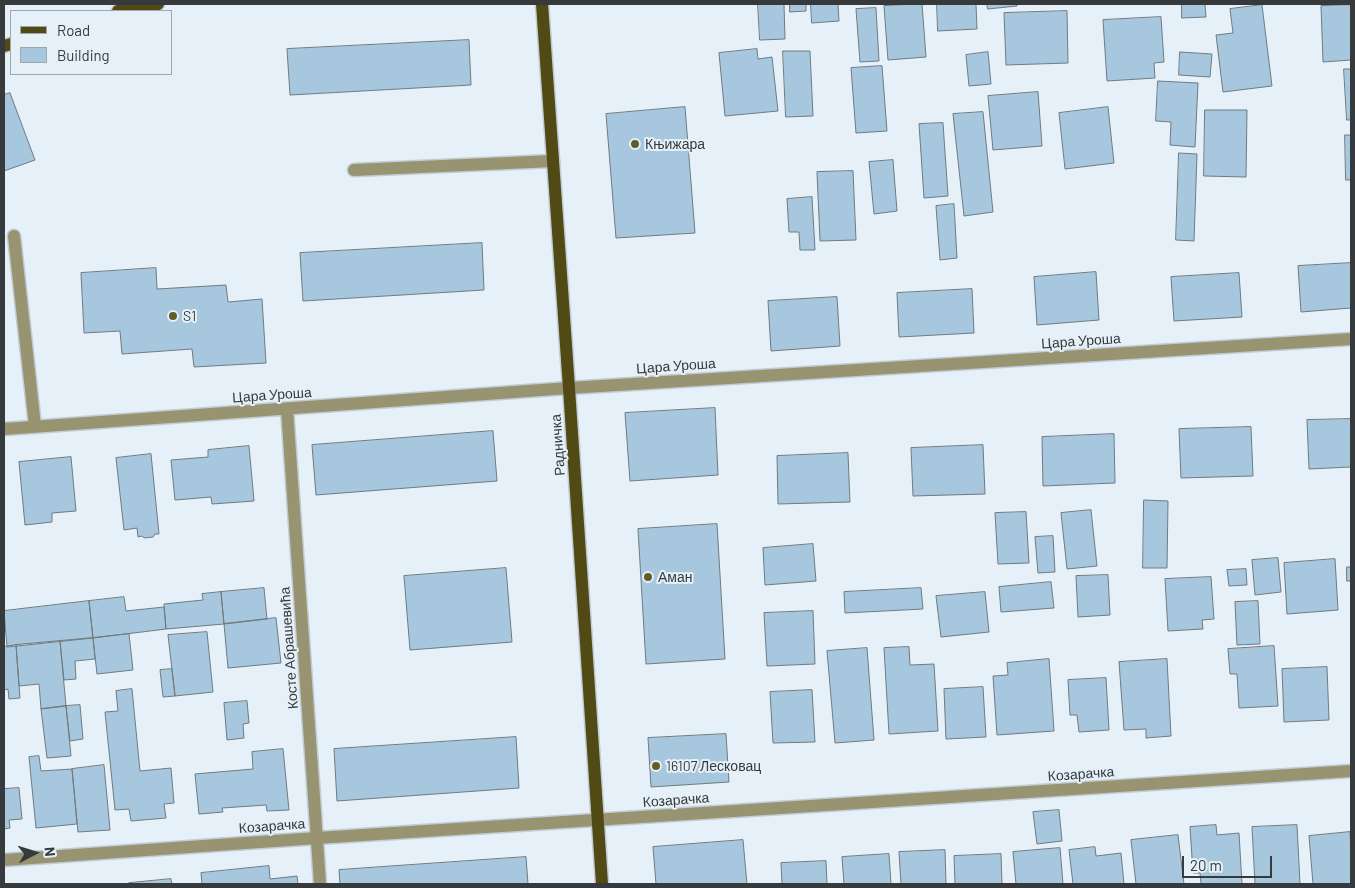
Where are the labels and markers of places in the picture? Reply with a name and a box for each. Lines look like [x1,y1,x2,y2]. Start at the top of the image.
place label: Књижара [645,136,705,152]
marker: Књижара [629,138,641,150]
place label: S1 [183,308,196,324]
marker: S1 [167,310,179,322]
place label: Аман [658,569,692,585]
marker: Аман [642,571,654,583]
place label: 16107 Лесковац [666,758,761,774]
marker: 16107 Лесковац [650,760,662,772]

